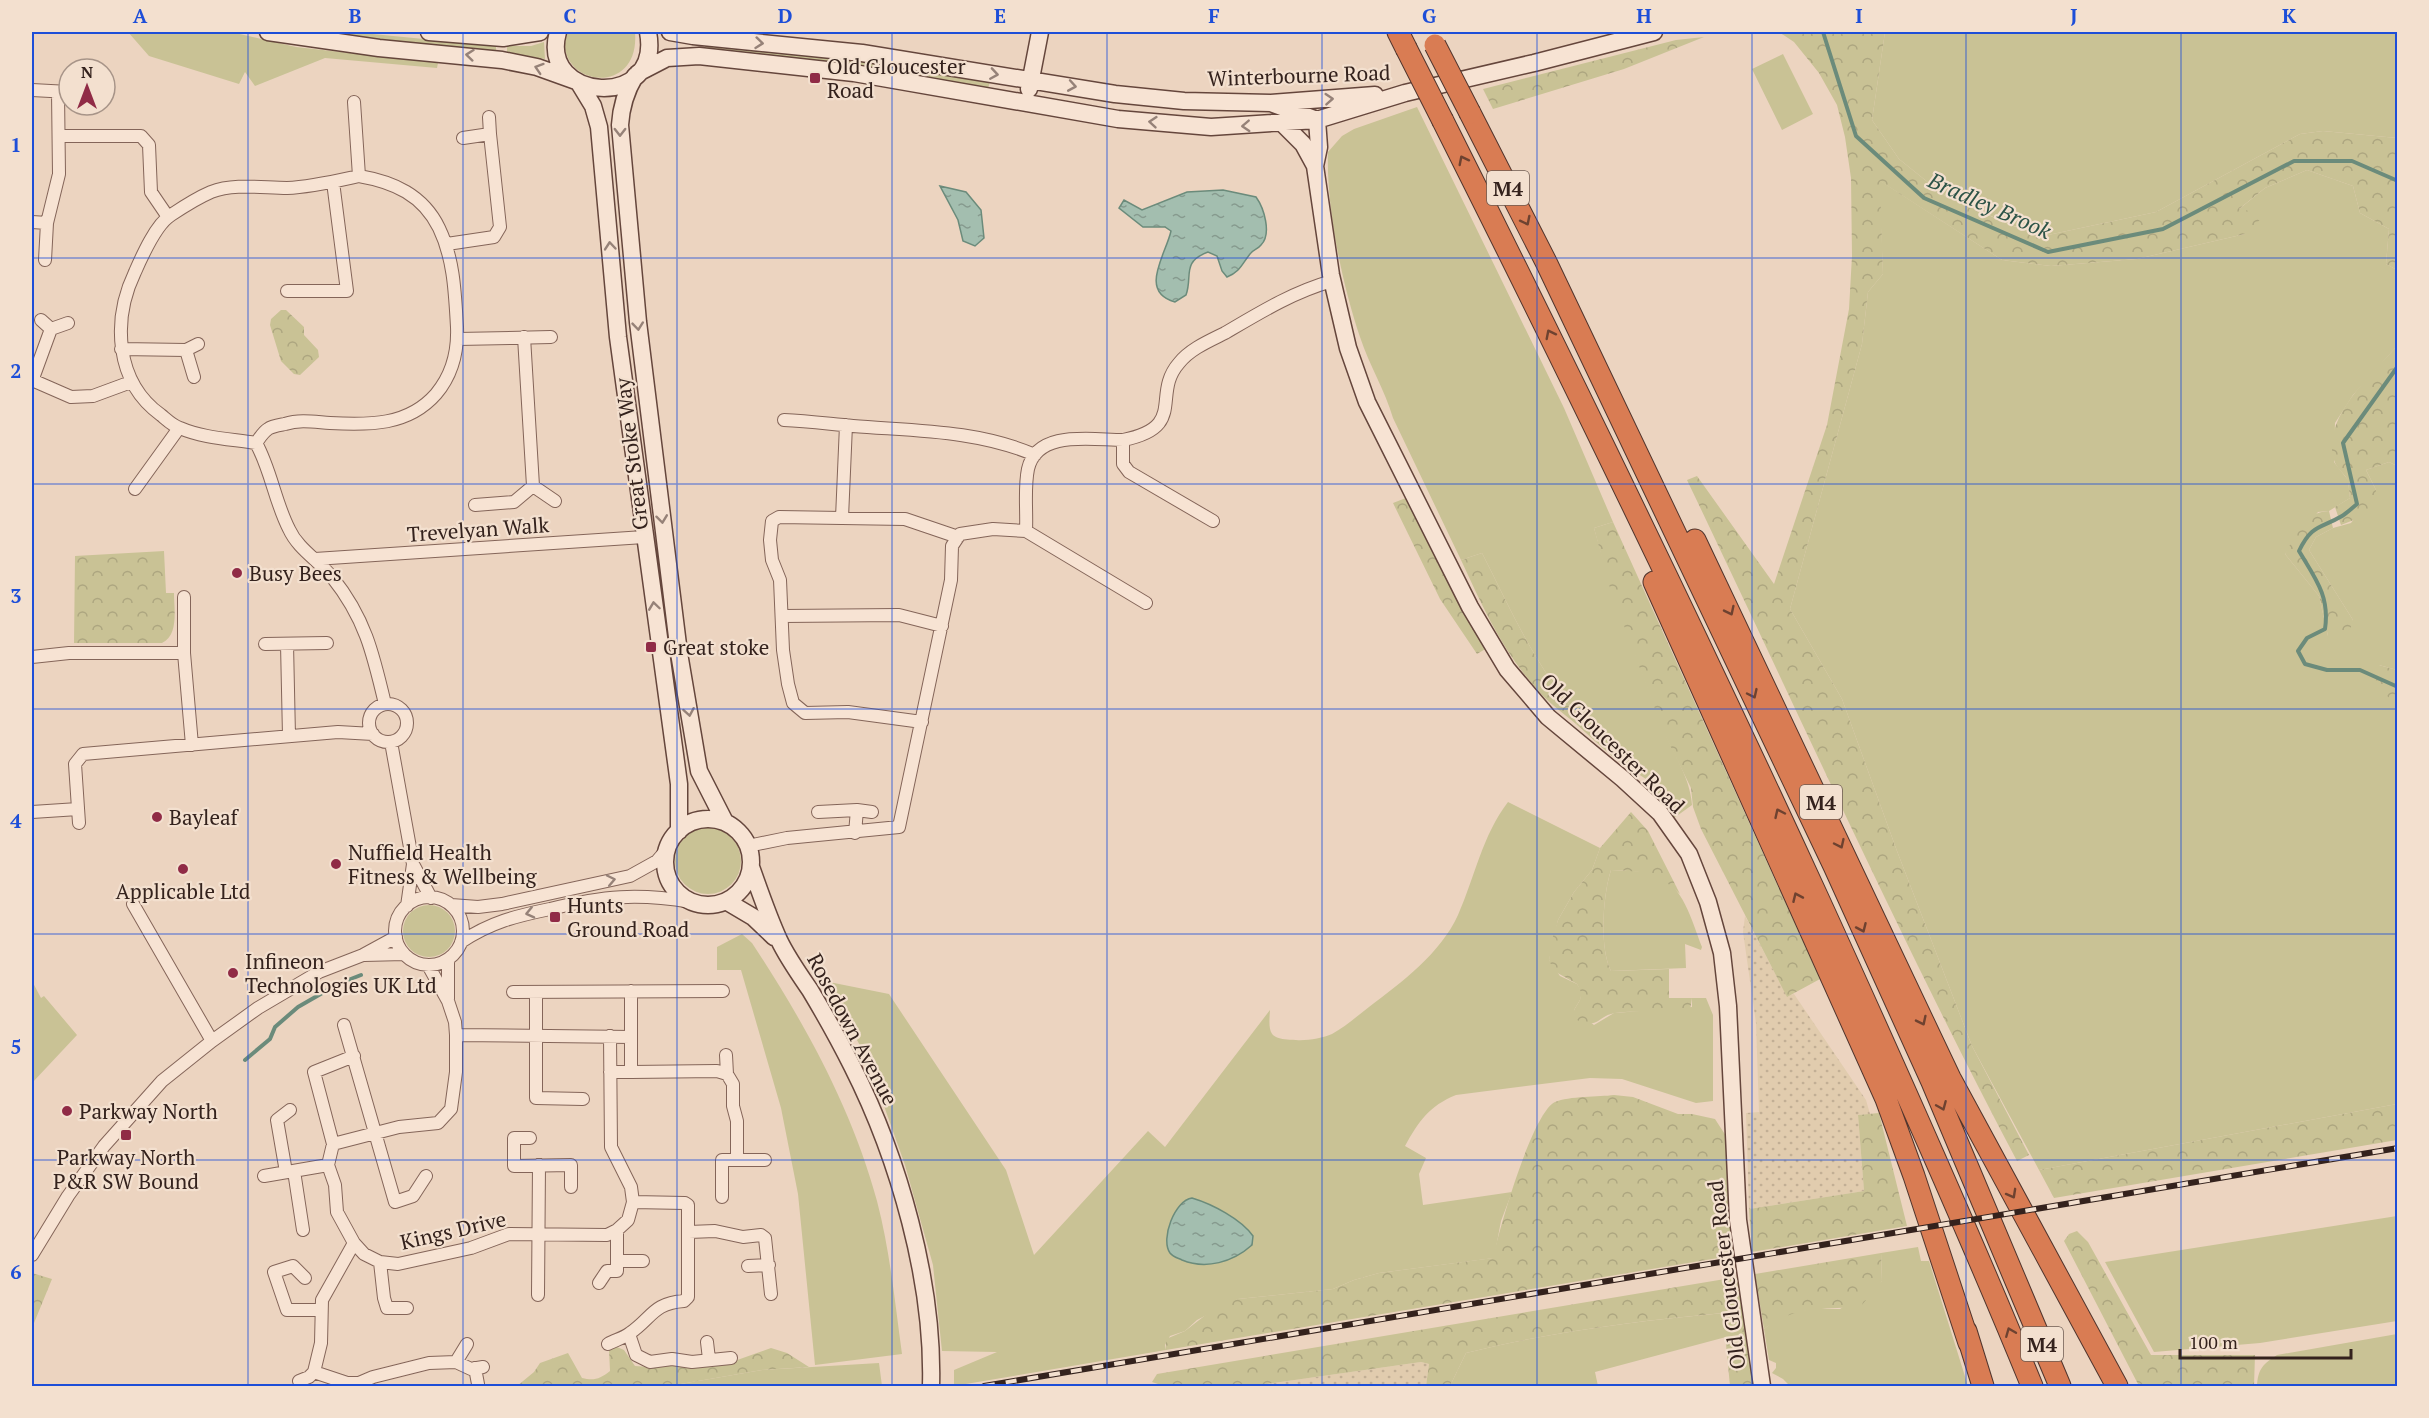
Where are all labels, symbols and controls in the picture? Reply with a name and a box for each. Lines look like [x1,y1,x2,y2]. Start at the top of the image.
text: A [133,2,148,29]
text: B [349,2,362,29]
text: C [563,2,577,29]
text: D [778,2,792,29]
text: E [994,2,1006,29]
text: F [1208,2,1220,29]
text: G [1422,2,1436,29]
text: H [1636,2,1652,29]
text: I [1855,2,1863,29]
text: J [2070,2,2078,29]
text: K [2282,2,2297,29]
one-way arrow [755,36,764,49]
one-way arrow [466,50,475,62]
place label: Old Gloucester Road [827,52,966,104]
north arrow [57,57,117,117]
street label: Winterbourne Road [1207,58,1391,92]
text: N [81,61,93,83]
one-way arrow [534,63,545,76]
one-way arrow [990,67,999,79]
marker: Old Gloucester Road [808,71,822,85]
one-way arrow [1068,80,1077,92]
one-way arrow [1325,92,1334,105]
one-way arrow [1149,116,1158,129]
one-way arrow [1242,119,1251,132]
one-way arrow [614,127,626,136]
text: 1 [10,131,22,158]
one-way arrow [1458,155,1470,166]
water label: Bradley Brook [1923,165,2056,245]
road number: M4 [1487,171,1529,205]
one-way arrow [1518,215,1530,226]
one-way arrow [604,241,617,250]
one-way arrow [632,321,644,330]
one-way arrow [1546,330,1557,341]
text: 2 [10,357,22,384]
street label: Great Stoke Way [608,376,654,532]
street label: Trevelyan Walk [406,510,550,548]
one-way arrow [655,515,668,524]
place label: Busy Bees [249,559,342,587]
marker: Busy Bees [230,566,244,580]
text: 3 [10,582,22,609]
one-way arrow [648,601,660,611]
one-way arrow [1723,604,1735,615]
place label: Great stoke [663,633,769,661]
marker: Great stoke [644,640,658,654]
street label: Old Gloucester Road [1535,667,1691,819]
one-way arrow [1745,688,1757,699]
one-way arrow [682,707,695,717]
road number: M4 [1800,785,1842,819]
place label: Bayleaf [169,803,240,831]
text: 4 [10,807,22,834]
one-way arrow [1774,809,1786,820]
marker: Bayleaf [150,810,164,824]
place label: Nuffield Health Fitness & Wellbeing [348,838,537,890]
one-way arrow [1833,838,1845,849]
marker: Nuffield Health Fitness & Wellbeing [329,857,343,871]
marker: Applicable Ltd [176,862,190,876]
one-way arrow [606,875,616,888]
place label: Applicable Ltd [115,877,251,905]
place label: Hunts Ground Road [567,891,690,943]
one-way arrow [1792,893,1804,904]
one-way arrow [525,906,535,919]
marker: Hunts Ground Road [548,910,562,924]
one-way arrow [1854,922,1866,933]
place label: Infineon Technologies UK Ltd [245,947,437,999]
street label: Rosedown Avenue [801,948,905,1110]
marker: Infineon Technologies UK Ltd [226,966,240,980]
one-way arrow [1915,1015,1927,1026]
text: 5 [10,1033,22,1060]
place label: Parkway North [79,1097,218,1125]
one-way arrow [1935,1099,1947,1110]
marker: Parkway North [60,1104,74,1118]
marker: Parkway North P&R SW Bound [119,1128,133,1142]
place label: Parkway North P&R SW Bound [53,1143,199,1195]
street label: Old Gloucester Road [1700,1178,1752,1371]
one-way arrow [2005,1188,2016,1199]
street label: Kings Drive [397,1204,509,1256]
text: 6 [10,1258,22,1285]
scale bar [2180,1322,2351,1360]
road number: M4 [2021,1327,2063,1361]
one-way arrow [2005,1328,2017,1339]
text: 100 m [2189,1330,2238,1354]

